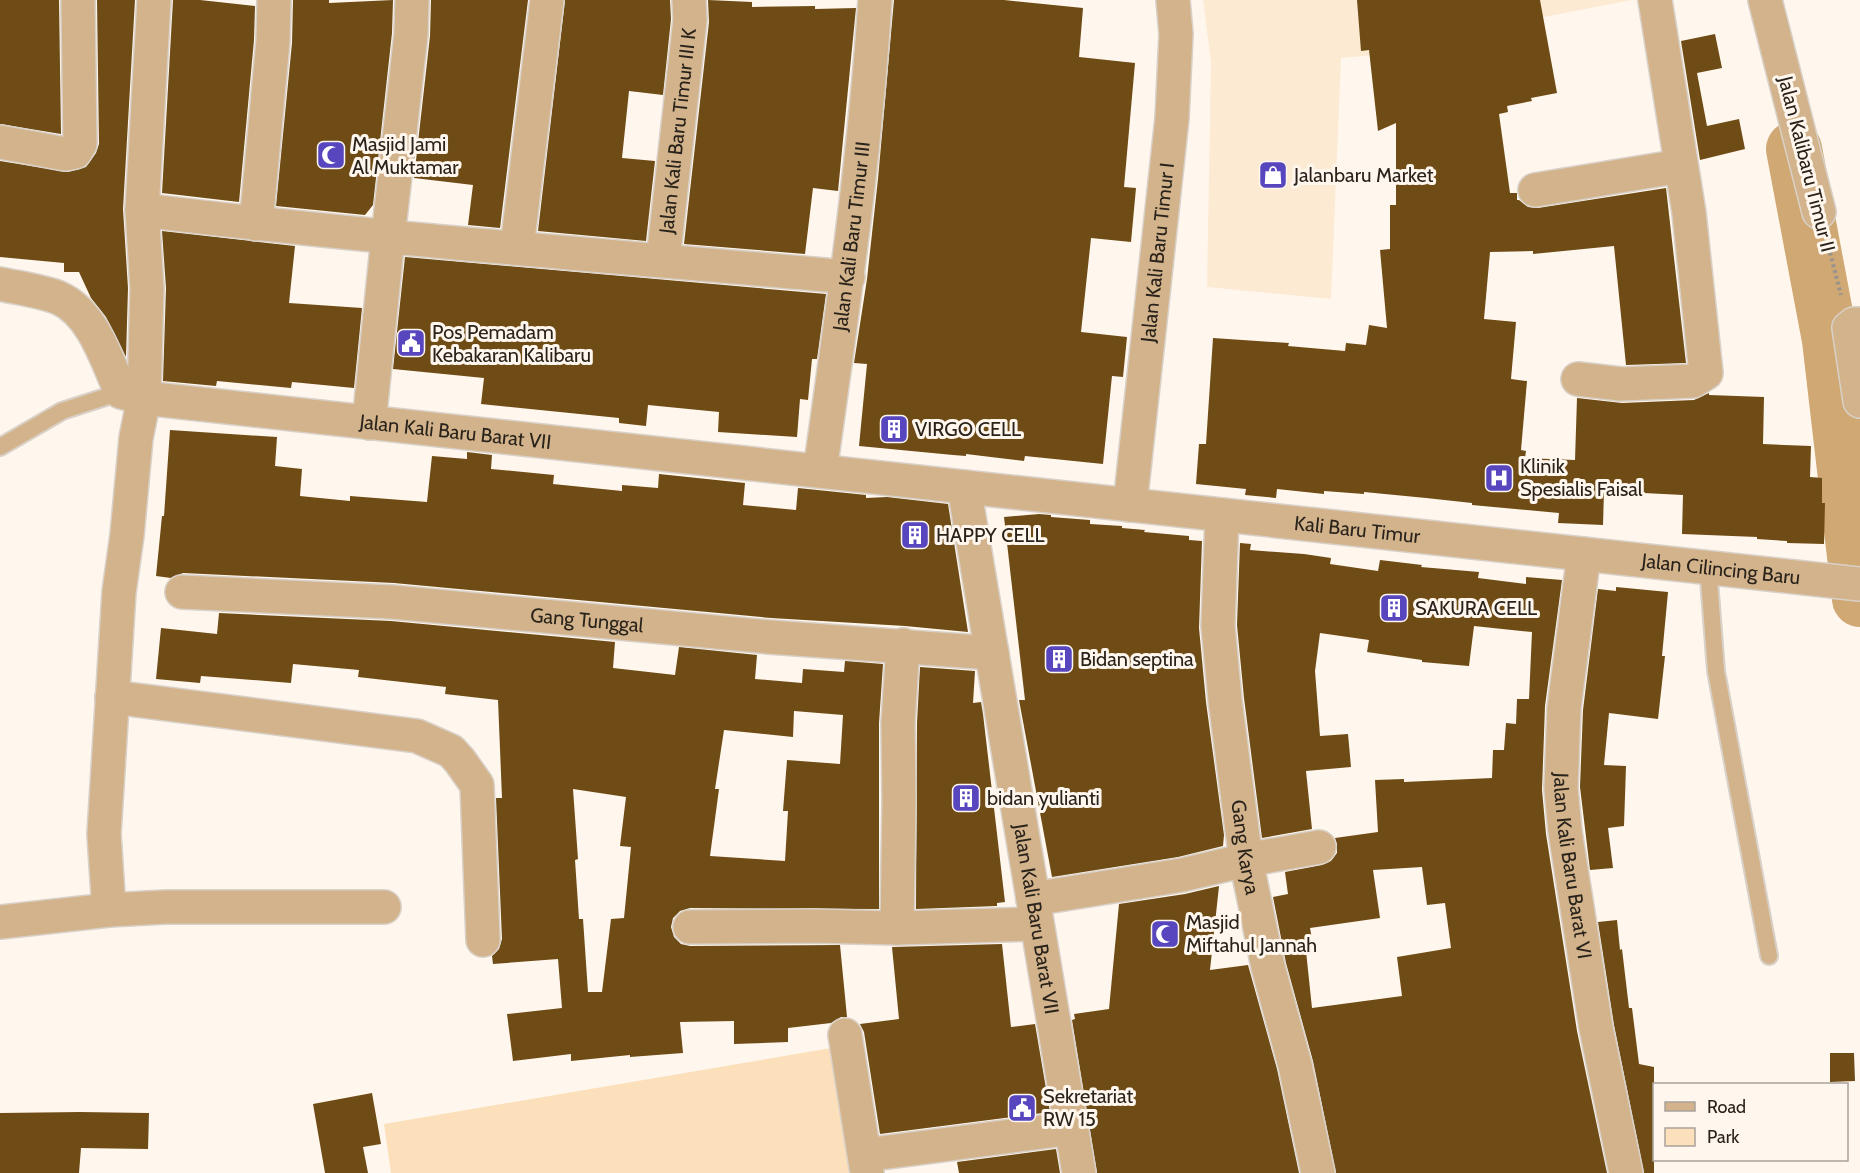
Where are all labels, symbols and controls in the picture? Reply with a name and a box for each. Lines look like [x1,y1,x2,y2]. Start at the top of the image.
street label: Jalan Kali Baru Timur III K [654,26,701,236]
street label: Jalan Kalibaru Timur II [1773,73,1840,254]
place label: Masjid Jami Al Muktamar [352,132,459,179]
mosque icon: Masjid Jami Al Muktamar [315,139,347,171]
street label: Jalan Kali Baru Timur III [828,140,875,333]
shop icon: Jalanbaru Market [1257,159,1289,191]
street label: Jalan Kali Baru Timur I [1136,161,1179,345]
place label: Jalanbaru Market [1293,163,1434,187]
place label: Pos Pemadam Kebakaran Kalibaru [432,320,591,367]
public building icon: Pos Pemadam Kebakaran Kalibaru [395,327,427,359]
street label: Jalan Kali Baru Barat VII [357,409,553,454]
building icon: VIRGO CELL [878,413,910,445]
place label: VIRGO CELL [915,417,1021,441]
place label: Klinik Spesialis Faisal [1520,454,1643,501]
hospital icon: Klinik Spesialis Faisal [1483,462,1515,494]
street label: Kali Baru Timur [1293,511,1422,548]
building icon: HAPPY CELL [899,519,931,551]
place label: HAPPY CELL [936,523,1045,547]
street label: Jalan Cilincing Baru [1640,548,1802,589]
building icon: SAKURA CELL [1378,592,1410,624]
place label: SAKURA CELL [1415,596,1537,620]
street label: Gang Tunggal [529,603,645,637]
building icon: Bidan septina [1043,643,1075,675]
place label: Bidan septina [1080,647,1194,671]
street label: Jalan Kali Baru Barat VI [1549,771,1597,961]
building icon: bidan yulianti [950,782,982,814]
place label: bidan yulianti [987,786,1100,810]
street label: Gang Karya [1226,798,1265,897]
street label: Jalan Kali Baru Barat VII [1008,821,1064,1016]
place label: Masjid Miftahul Jannah [1186,910,1317,957]
mosque icon: Masjid Miftahul Jannah [1149,918,1181,950]
legend [1653,1083,1848,1161]
place label: Sekretariat RW 15 [1043,1084,1133,1131]
public building icon: Sekretariat RW 15 [1006,1092,1038,1124]
text: Road [1707,1096,1746,1118]
text: Park [1707,1126,1740,1148]

